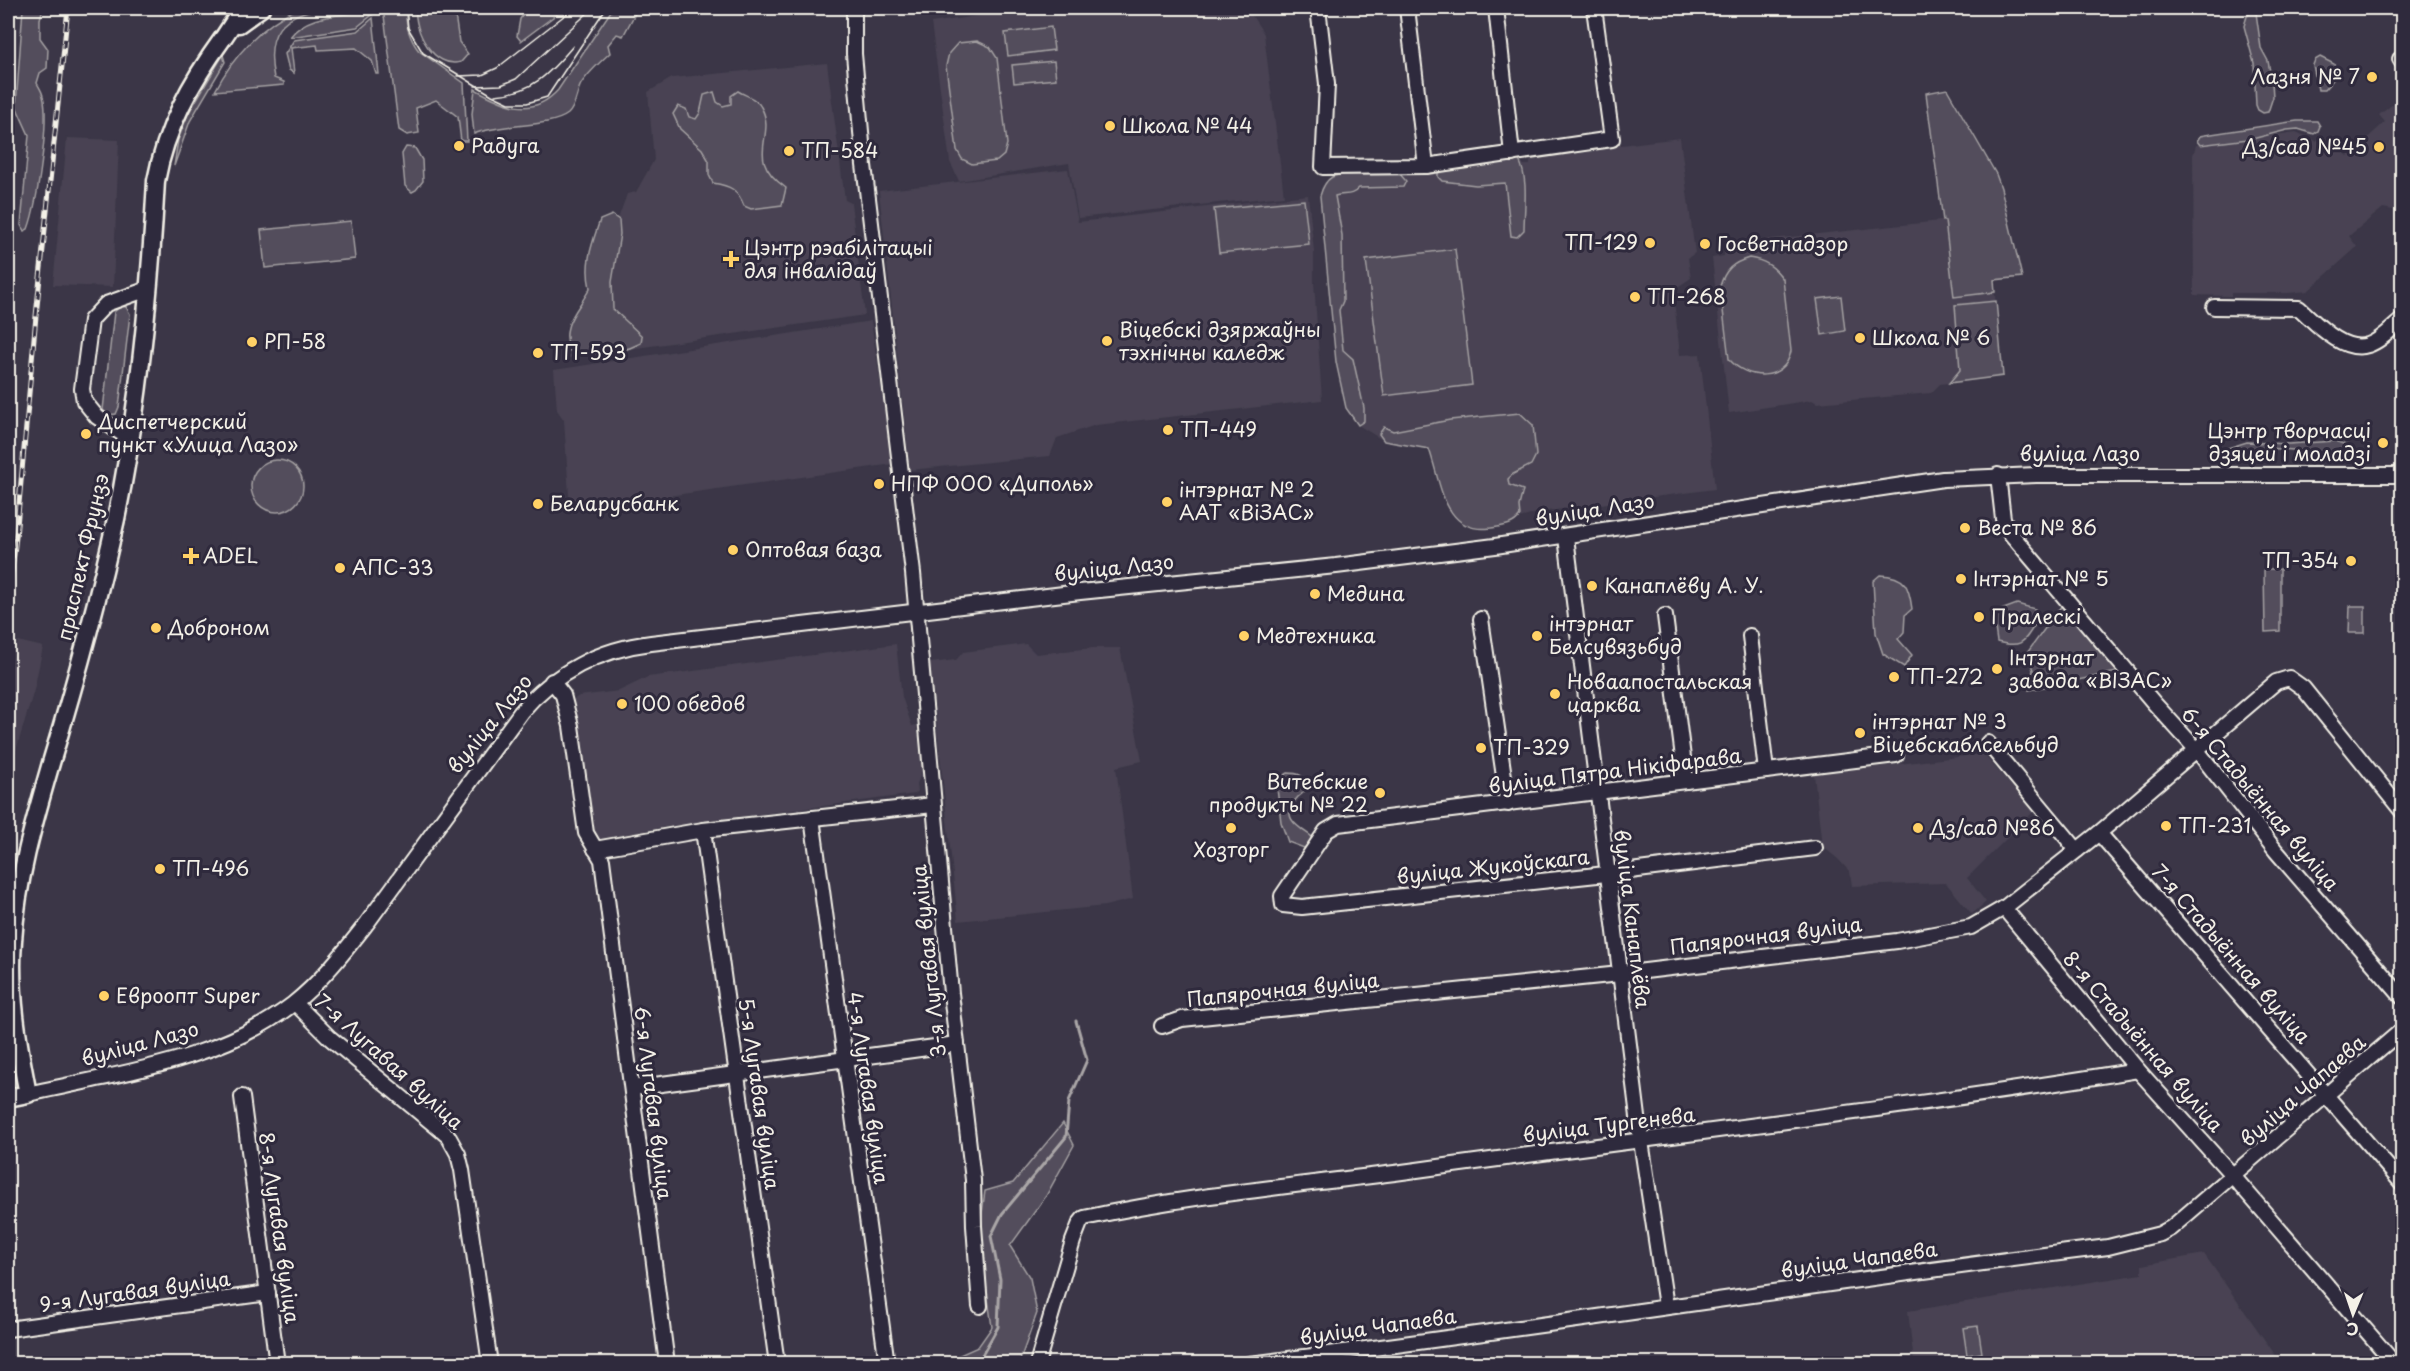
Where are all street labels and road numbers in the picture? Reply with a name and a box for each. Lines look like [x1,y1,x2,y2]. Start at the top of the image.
street label: вуліца Лазо [2020,438,2140,468]
street label: праспект Фрунзэ [48,470,116,643]
street label: вуліца Лазо [1533,485,1657,533]
street label: вуліца Лазо [1052,546,1175,588]
street label: вуліца Лазо [440,667,539,780]
street label: 6-я Стадыённая вуліца [2174,700,2348,898]
street label: вуліца Пятра Нікіфарава [1487,740,1743,800]
street label: вуліца Канаплёва [1607,828,1659,1011]
street label: вуліца Жукоўскага [1395,841,1591,891]
street label: 7-я Стадыённая вуліца [2145,857,2319,1050]
street label: 3-я Лугавая вуліца [903,863,953,1059]
street label: Папярочная вуліца [1668,908,1864,962]
street label: 8-я Стадыённая вуліца [2057,944,2231,1139]
street label: Папярочная вуліца [1185,964,1381,1014]
street label: 7-я Лугавая вуліца [309,986,471,1137]
street label: 4-я Лугавая вуліца [841,990,897,1187]
street label: 5-я Лугавая вуліца [732,996,788,1192]
street label: 6-я Лугавая вуліца [627,1005,681,1202]
street label: вуліца Лазо [78,1013,202,1073]
street label: вуліца Чапаева [2233,1027,2372,1153]
street label: вуліца Тургенева [1521,1098,1697,1149]
street label: 8-я Лугавая вуліца [252,1130,308,1326]
street label: вуліца Чапаева [1779,1233,1940,1285]
street label: 9-я Лугавая вуліца [38,1263,233,1319]
street label: вуліца Чапаева [1298,1300,1459,1352]

